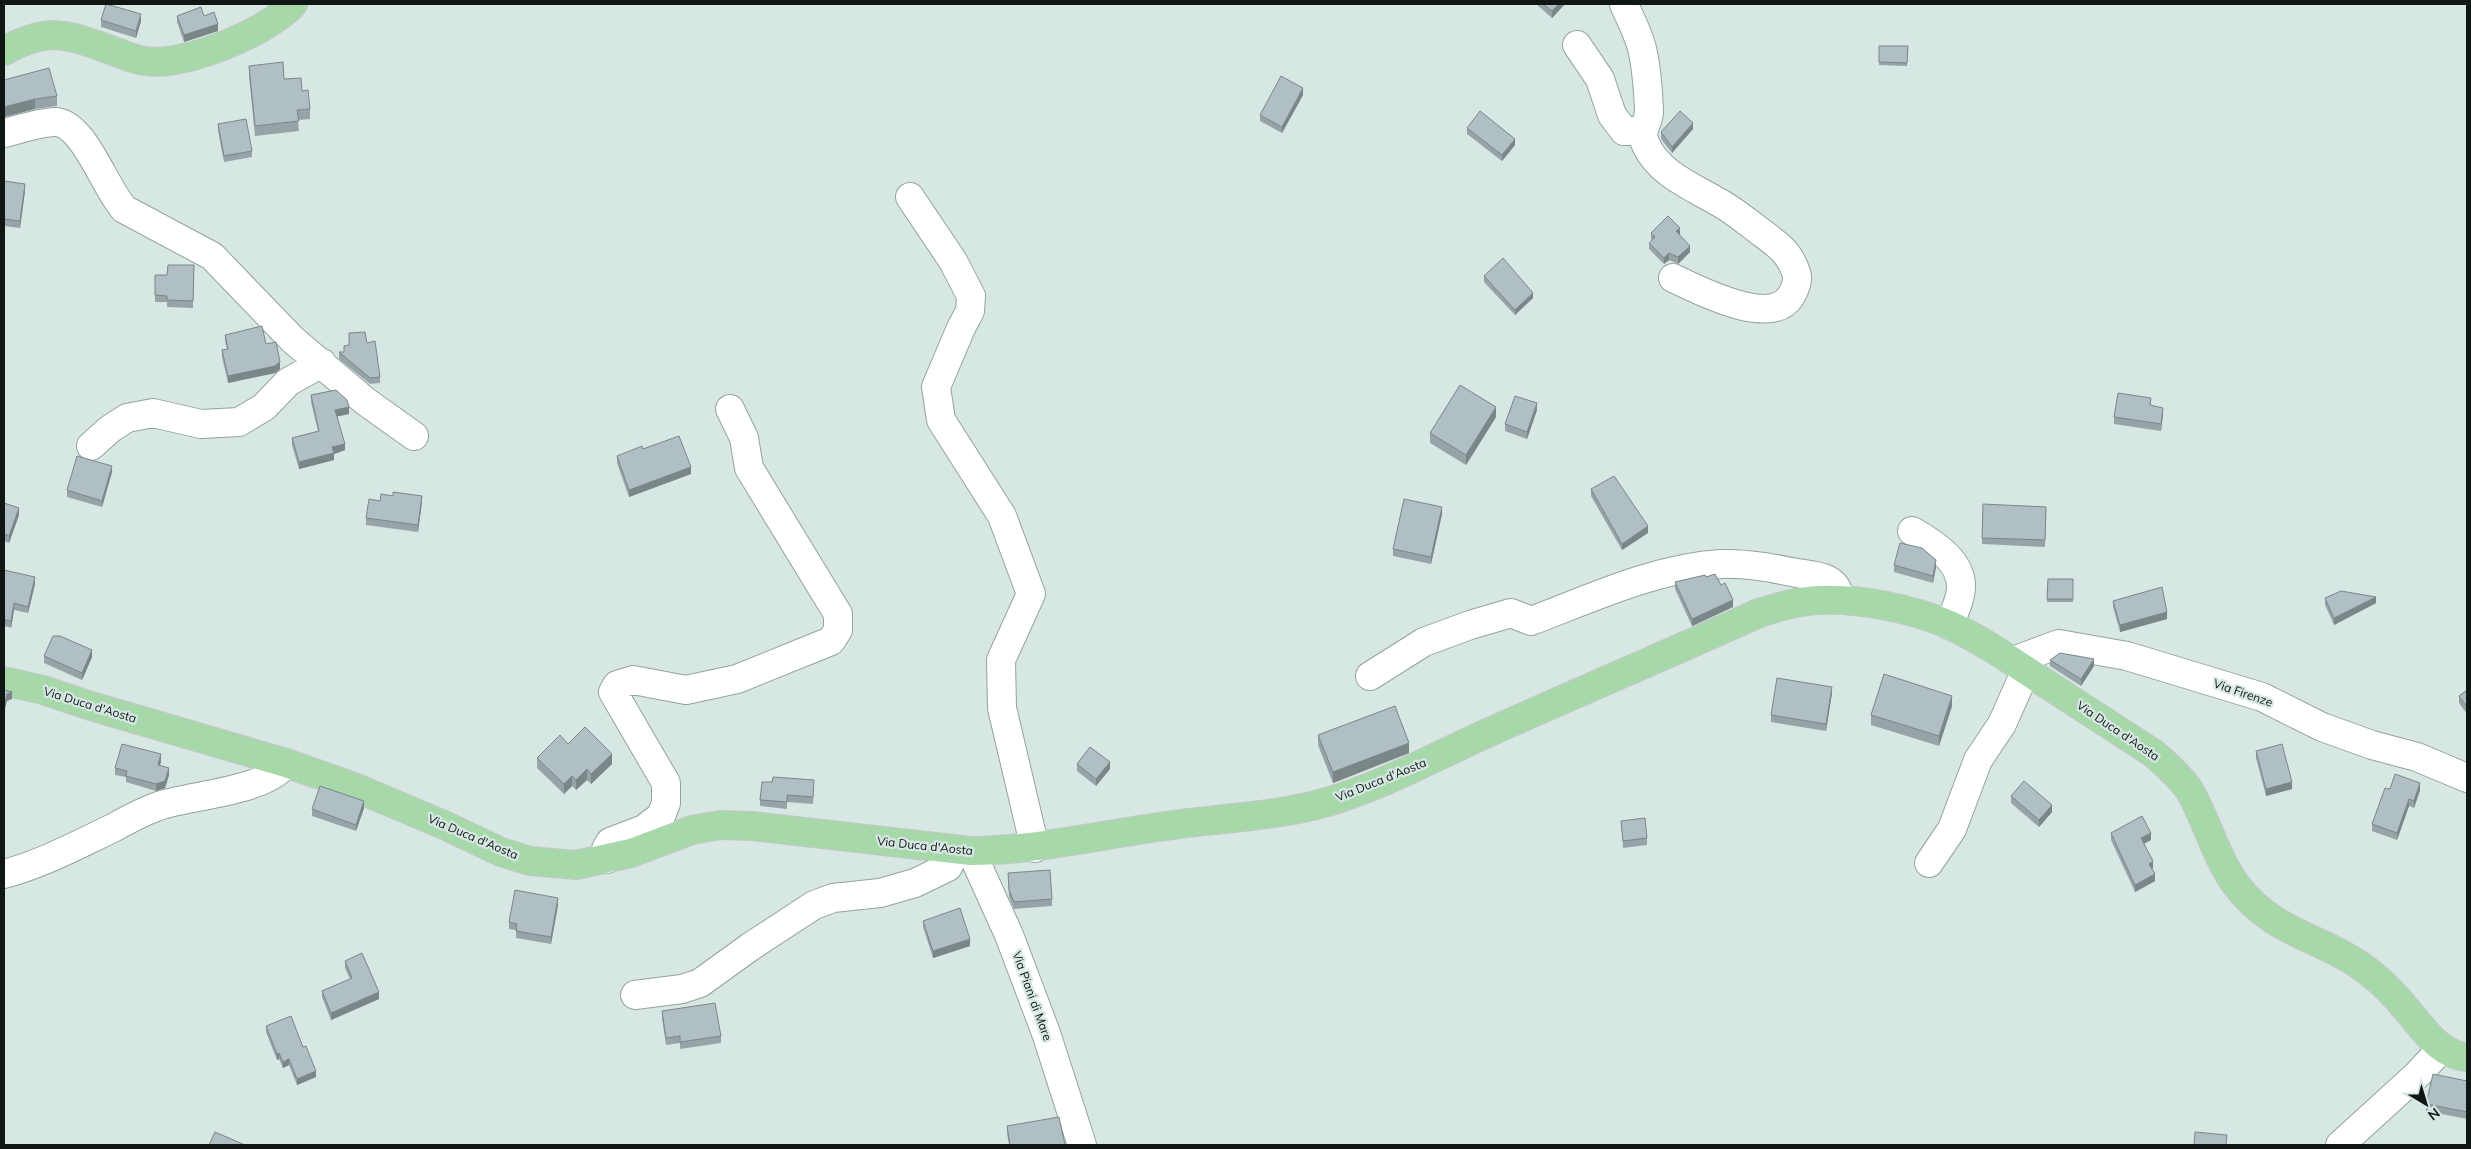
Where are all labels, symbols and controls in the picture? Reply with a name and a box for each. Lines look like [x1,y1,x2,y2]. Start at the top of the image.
street label: Via Firenze [2212,675,2275,710]
street label: Via Duca d'Aosta [42,683,138,726]
street label: Via Duca d'Aosta [2074,697,2162,764]
street label: Via Duca d'Aosta [1333,755,1428,805]
street label: Via Duca d'Aosta [426,811,521,862]
street label: Via Duca d'Aosta [876,833,974,858]
street label: Via Piani di Mare [1009,949,1056,1043]
north arrow [2401,1079,2451,1129]
text: N [2424,1104,2444,1125]

